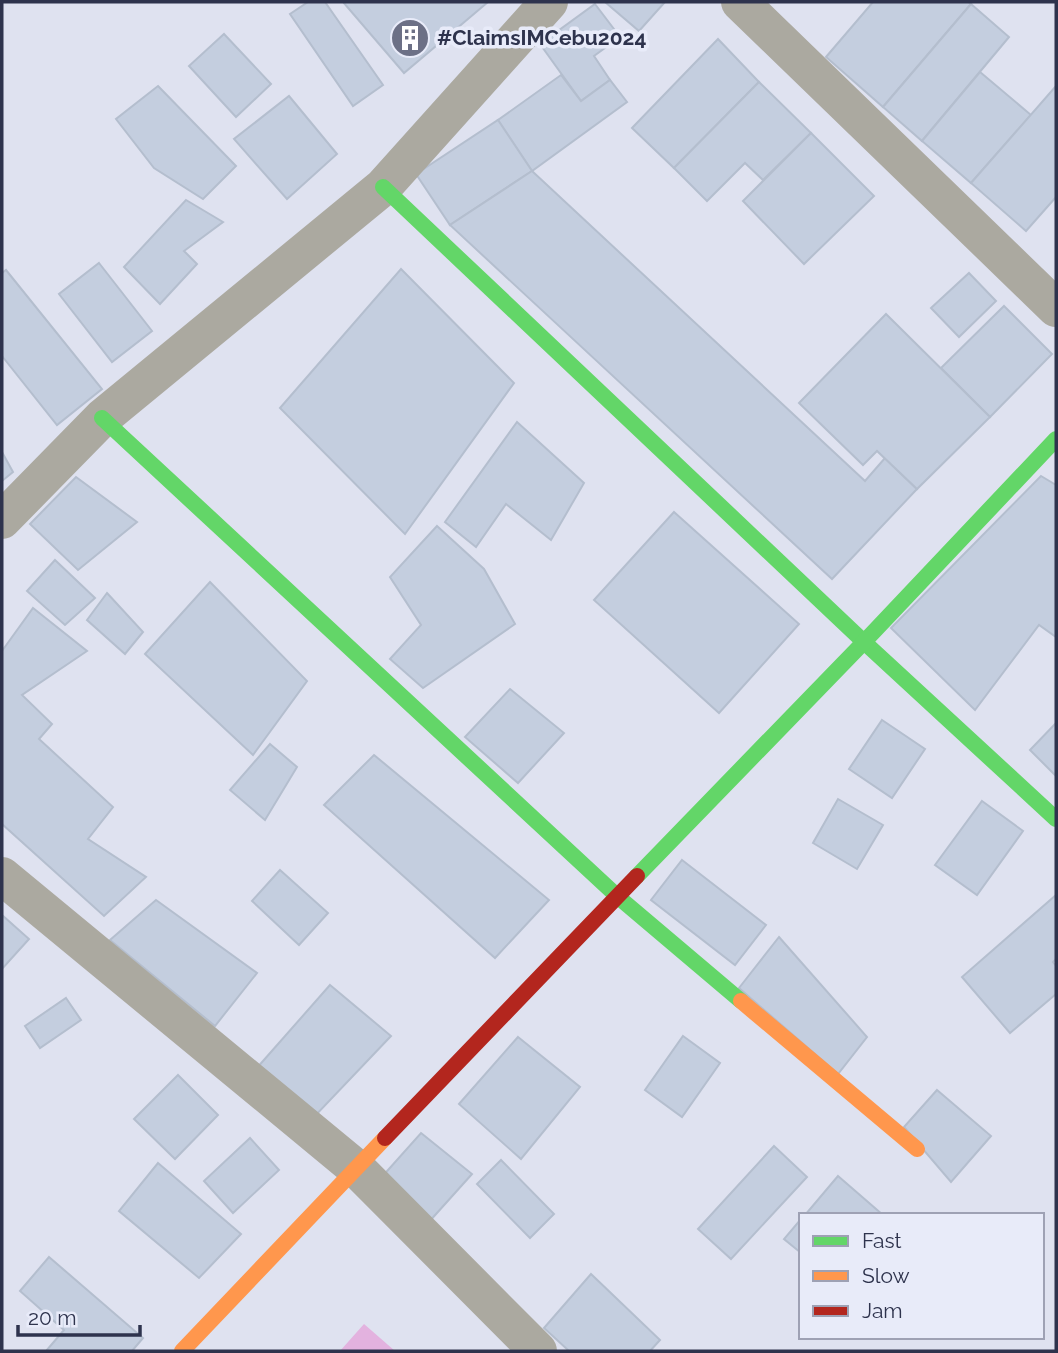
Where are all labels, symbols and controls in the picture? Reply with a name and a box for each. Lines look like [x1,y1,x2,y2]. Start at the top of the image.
building icon: #ClaimsIMCebu2024 [389,17,431,59]
place label: #ClaimsIMCebu2024 [437,25,646,50]
legend [799,1213,1044,1339]
text: Fast [862,1228,902,1253]
text: Slow [862,1263,910,1288]
scale bar [18,1294,140,1338]
text: Jam [862,1298,903,1323]
text: 20 m [28,1305,76,1330]

